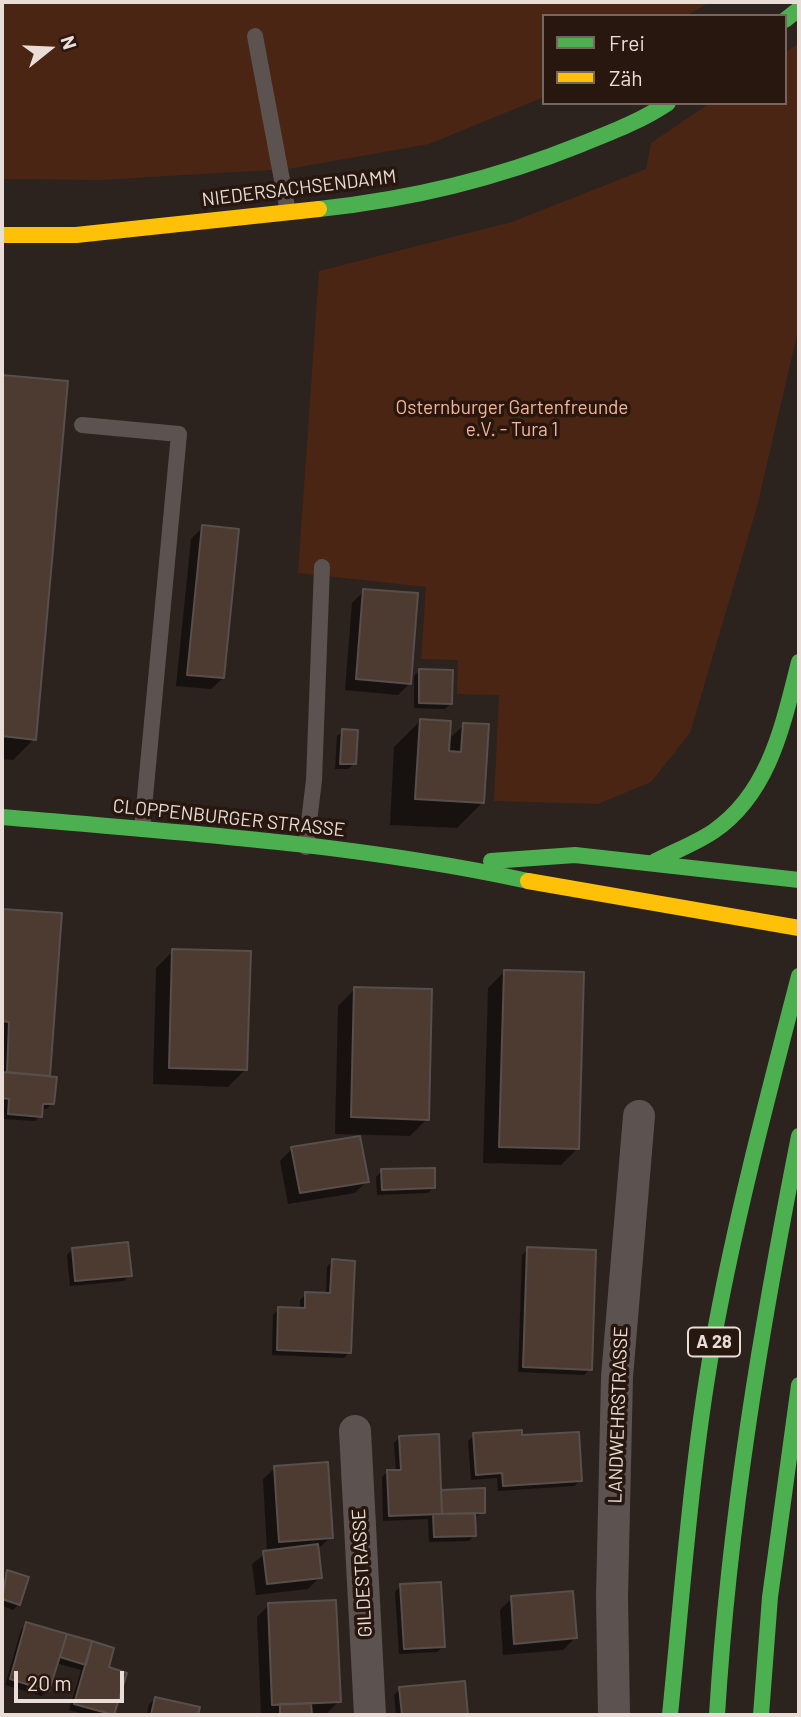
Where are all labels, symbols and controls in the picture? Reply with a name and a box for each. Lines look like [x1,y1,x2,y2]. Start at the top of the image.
north arrow [14,14,84,84]
legend [542,14,787,105]
text: Frei [609,30,645,55]
text: N [57,33,82,52]
text: Zäh [609,65,643,90]
street label: NIEDERSACHSENDAMM [201,165,397,211]
park label: Osternburger Gartenfreunde e.V. - Tura 1 [396,397,628,441]
street label: CLOPPENBURGER STRASSE [112,794,346,842]
street label: LANDWEHRSTRASSE [604,1326,632,1504]
road number: A 28 [688,1328,740,1357]
street label: GILDESTRASSE [347,1508,377,1638]
scale bar [18,1658,128,1702]
text: 20 m [27,1670,72,1695]

